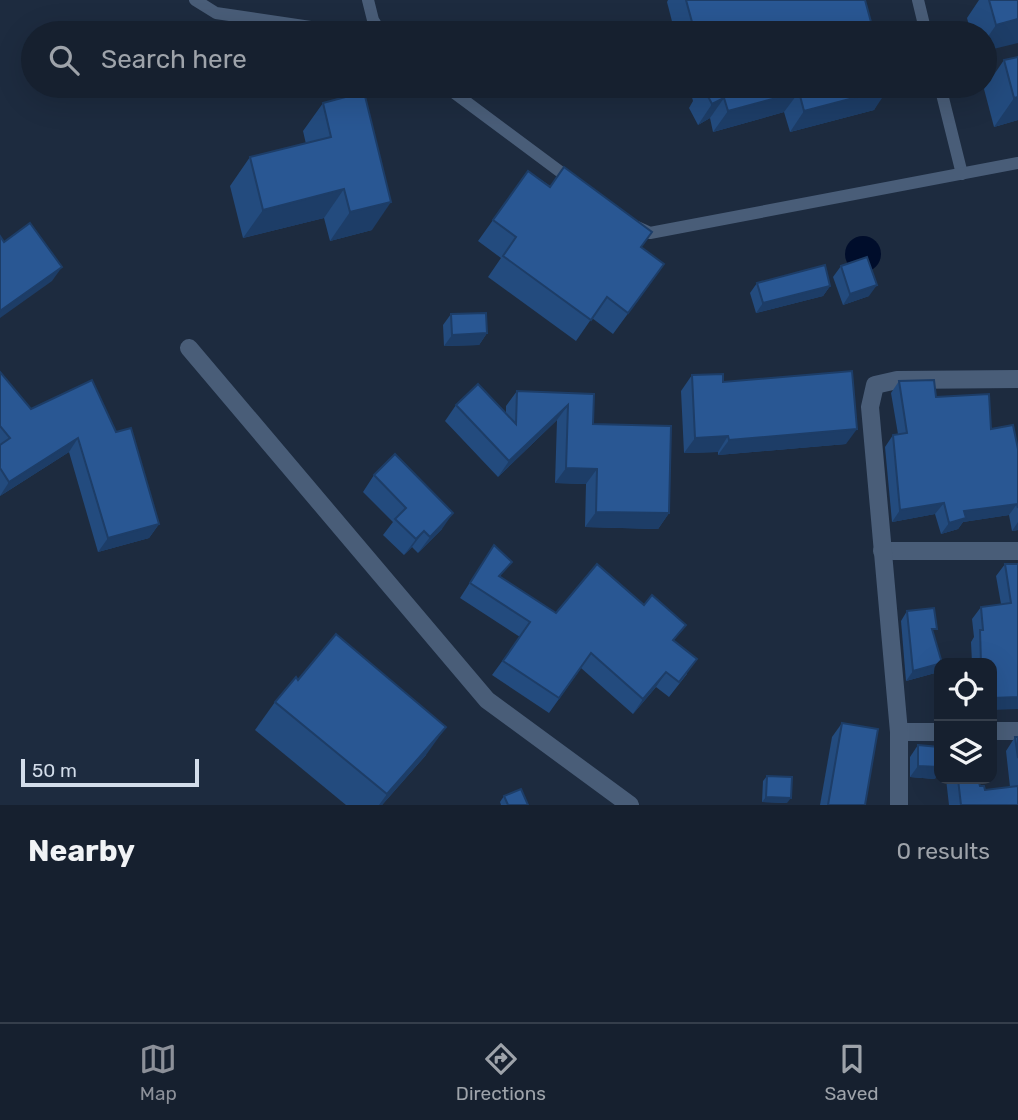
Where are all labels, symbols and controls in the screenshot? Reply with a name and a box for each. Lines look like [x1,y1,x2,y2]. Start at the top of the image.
search box [21,21,997,98]
icon: search [45,41,83,79]
text: Search here [101,44,247,75]
map controls [934,658,997,784]
button: locate [934,658,997,721]
button: layers [934,721,997,784]
scale bar [21,756,200,788]
text: 50 m [32,759,77,782]
text: Nearby [28,833,135,869]
text: 0 results [896,837,990,865]
tab: Map [139,1040,177,1105]
tab: Directions [456,1040,546,1105]
tab: Saved [824,1040,879,1105]

